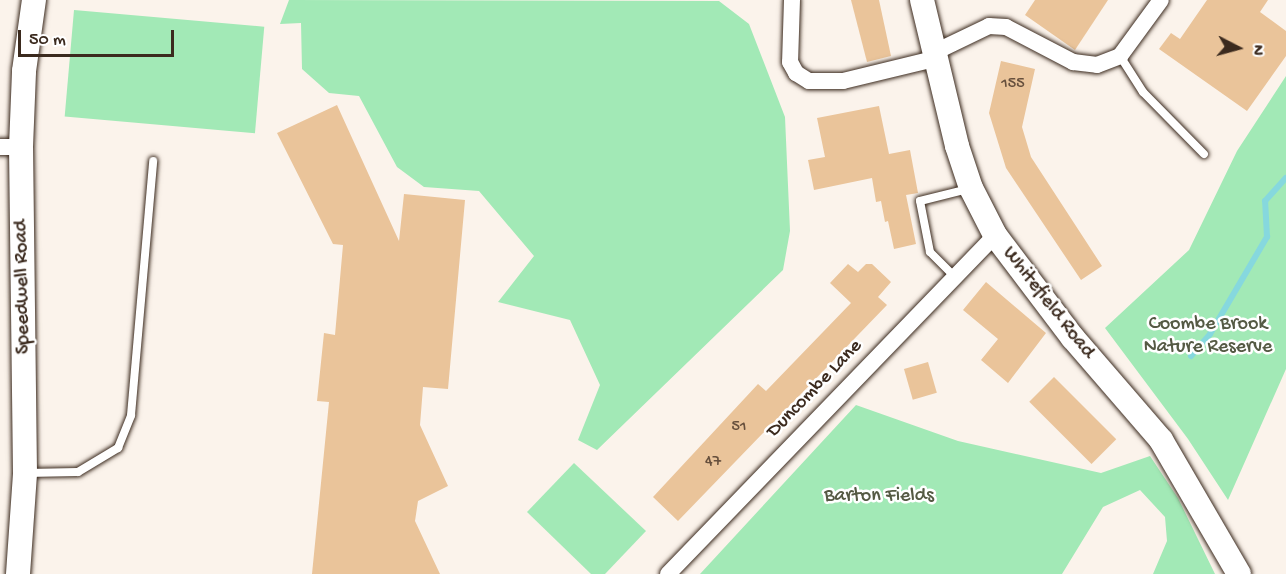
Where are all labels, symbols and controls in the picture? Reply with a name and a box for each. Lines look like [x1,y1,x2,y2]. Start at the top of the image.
scale bar [21,18,177,56]
north arrow [1208,18,1268,78]
text: 50 m [29,30,66,51]
text: N [1246,44,1266,56]
house number: 155 [1001,75,1025,95]
street label: Speedwell Road [10,220,36,354]
street label: Whitefield Road [997,242,1099,364]
park label: Coombe Brook Nature Reserve [1144,313,1272,360]
street label: Duncombe Lane [762,335,868,443]
house number: 51 [732,418,746,438]
house number: 47 [705,453,721,473]
park label: Barton Fields [824,484,934,508]

